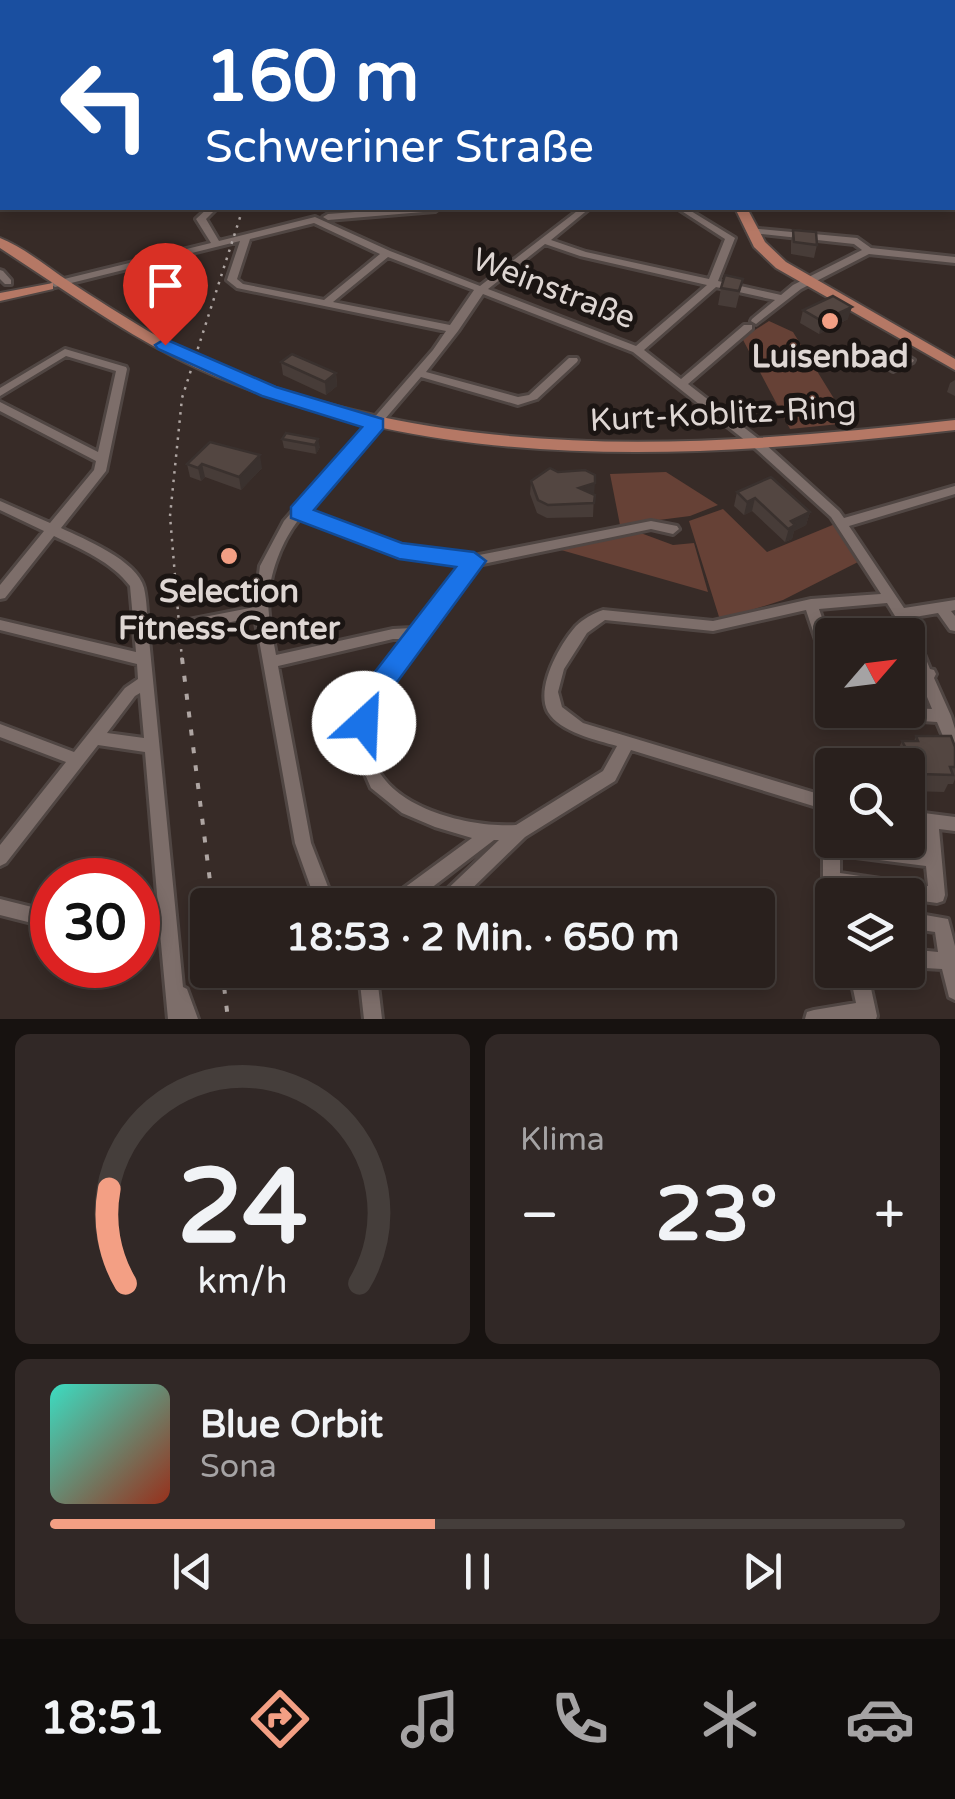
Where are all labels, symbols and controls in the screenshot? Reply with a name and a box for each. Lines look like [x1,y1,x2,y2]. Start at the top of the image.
text: 160 m [205,36,419,120]
icon: left [40,40,170,170]
text: Schweriner Straße [205,121,594,175]
street label: Weinstraße [467,240,641,337]
pin [123,243,208,346]
icon: arrive [138,258,193,313]
marker: Luisenbad [819,310,841,332]
place label: Luisenbad [751,338,909,376]
street label: Kurt-Koblitz-Ring [589,388,857,440]
marker: Selection Fitness-Center [218,545,240,567]
place label: Selection Fitness-Center [118,573,341,648]
north arrow [815,618,925,728]
map controls [815,618,925,988]
position arrow [312,671,416,775]
button: search [815,748,925,858]
speed limit sign: 30 [30,858,160,988]
button: layers [815,878,925,988]
text: 18:53 · 2 Min. · 650 m [286,915,679,961]
text: Klima [520,1121,605,1159]
text: 24 [177,1146,308,1271]
text: 23° [655,1170,778,1260]
text: − [520,1183,559,1249]
text: + [874,1183,905,1249]
text: km/h [198,1260,287,1303]
text: Blue Orbit [200,1402,383,1448]
text: Sona [200,1448,277,1486]
icon: previous [165,1544,220,1599]
icon: pause [450,1544,505,1599]
icon: next [735,1544,790,1599]
icon: directions [245,1684,315,1754]
icon: music [395,1684,465,1754]
icon: phone [545,1684,615,1754]
icon: climate [695,1684,765,1754]
icon: car [845,1684,915,1754]
text: 18:51 [40,1692,165,1746]

